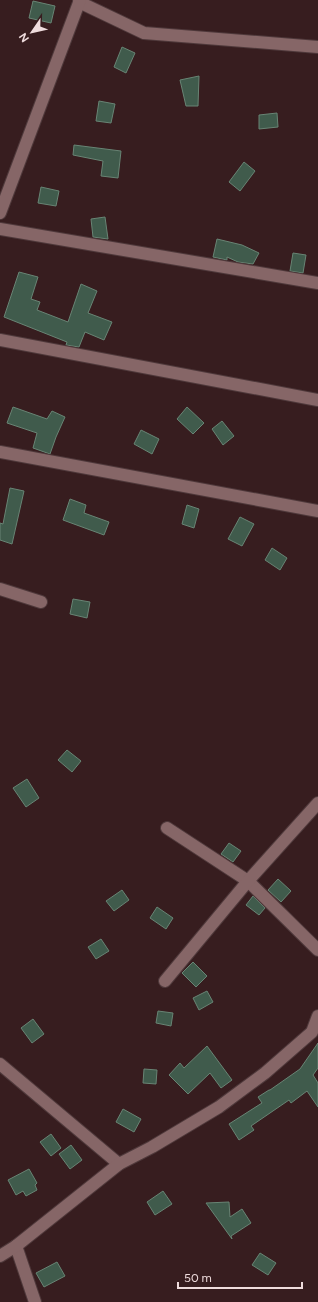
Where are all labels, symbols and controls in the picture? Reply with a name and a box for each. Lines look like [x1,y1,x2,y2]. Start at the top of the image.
north arrow [12,12,52,52]
text: N [16,30,32,44]
scale bar [178,1264,302,1290]
text: 50 m [184,1271,212,1285]

